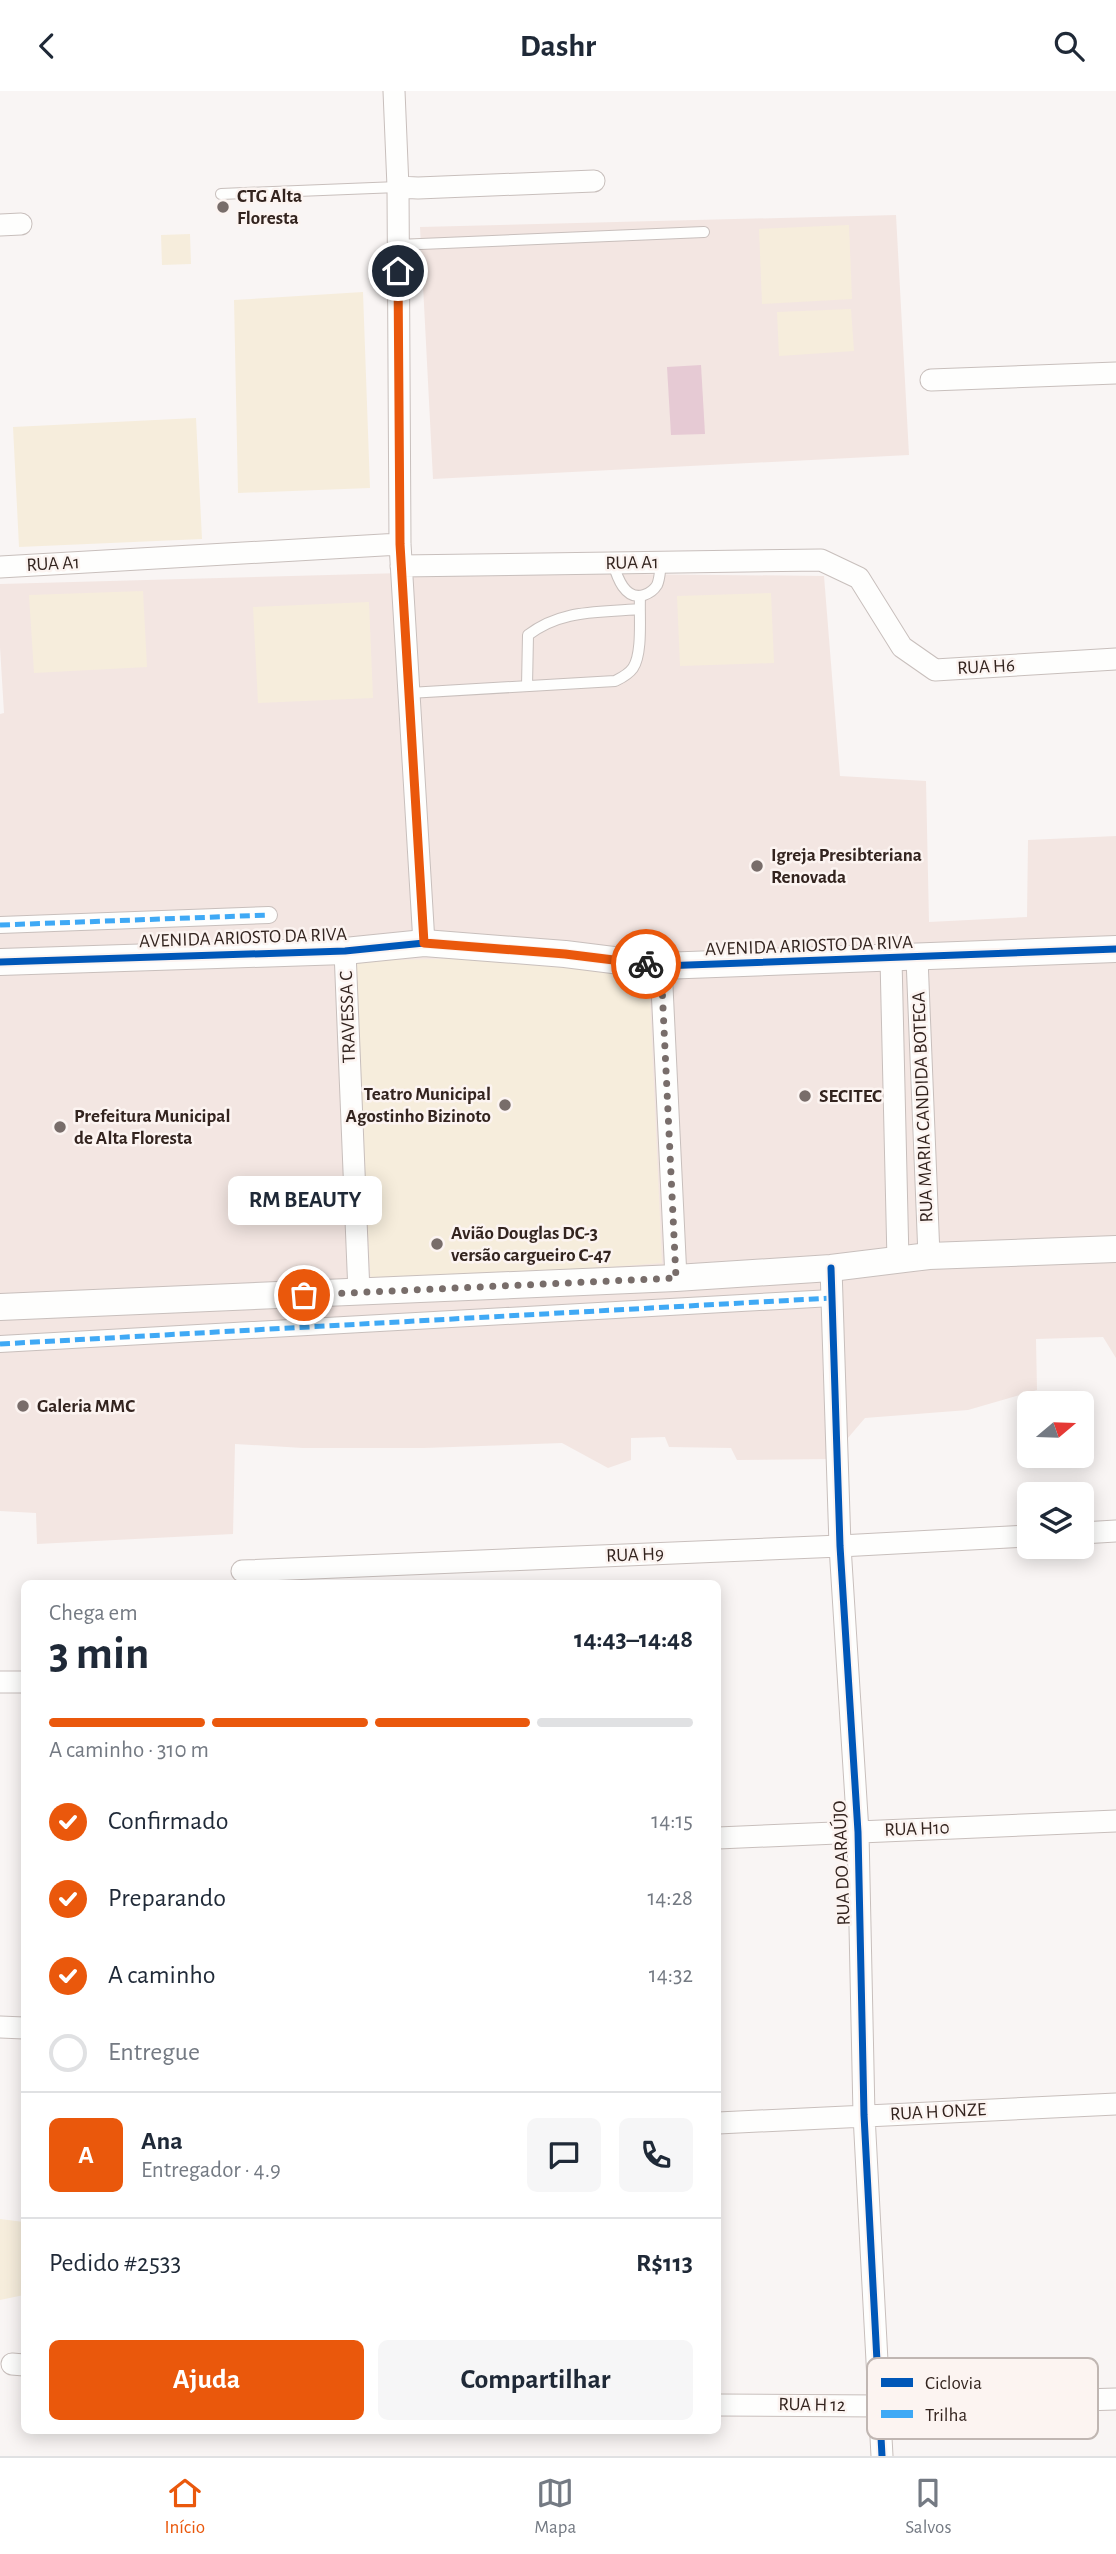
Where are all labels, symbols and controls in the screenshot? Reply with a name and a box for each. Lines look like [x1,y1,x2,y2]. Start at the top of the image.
icon: back [28,27,66,65]
icon: search [1050,27,1088,65]
text: Dashr [520,30,596,62]
place label: CTG Alta Floresta [237,187,302,228]
marker: CTG Alta Floresta [215,199,231,215]
pin [368,241,428,301]
icon: home [379,252,417,290]
street label: RUA A1 [26,553,80,575]
street label: RUA A1 [605,553,659,573]
street label: RUA H6 [957,656,1015,678]
place label: Igreja Presibteriana Renovada [771,846,922,887]
marker: Igreja Presibteriana Renovada [749,858,765,874]
street label: AVENIDA ARIOSTO DA RIVA [139,925,347,951]
courier [611,929,681,999]
street label: AVENIDA ARIOSTO DA RIVA [705,933,913,959]
icon: bike [627,945,665,983]
street label: TRAVESSA C [337,970,359,1063]
street label: RUA MARIA CANDIDA BOTEGA [909,991,937,1223]
place label: Teatro Municipal Agostinho Bizinoto [346,1085,491,1126]
place label: SECITEC [819,1087,882,1106]
marker: SECITEC [797,1088,813,1104]
marker: Teatro Municipal Agostinho Bizinoto [497,1097,513,1113]
place label: Prefeitura Municipal de Alta Floresta [74,1107,230,1148]
marker: Prefeitura Municipal de Alta Floresta [52,1119,68,1135]
callout: RM BEAUTY [227,1176,381,1225]
text: RM BEAUTY [249,1189,361,1212]
place label: Avião Douglas DC-3 versão cargueiro C-47 [451,1224,611,1265]
marker: Avião Douglas DC-3 versão cargueiro C-47 [429,1236,445,1252]
pin [274,1265,334,1325]
icon: bag [285,1276,323,1314]
north arrow [1017,1391,1094,1468]
map controls [1017,1391,1094,1559]
place label: Galeria MMC [37,1397,135,1416]
marker: Galeria MMC [15,1398,31,1414]
button: layers [1017,1482,1094,1559]
street label: RUA H9 [606,1544,664,1566]
text: Chega em [49,1602,138,1625]
text: 14:43–14:48 [574,1626,693,1652]
text: 3 min [49,1631,149,1677]
text: A caminho · 310 m [49,1739,209,1762]
street label: RUA DO ARAÚJO [828,1800,854,1926]
icon: check [49,1803,87,1841]
text: Confirmado [108,1808,229,1834]
text: 14:15 [651,1810,693,1833]
street label: RUA H10 [884,1818,950,1840]
icon: check [49,1880,87,1918]
text: Preparando [108,1885,226,1911]
text: 14:28 [647,1887,693,1910]
icon: check [49,1957,87,1995]
text: A caminho [108,1962,216,1988]
text: 14:32 [649,1964,693,1987]
text: Entregue [108,2039,200,2065]
street label: RUA H ONZE [889,2100,987,2124]
button: chat [527,2118,601,2192]
button: phone [619,2118,693,2192]
text: Ana [141,2128,183,2154]
text: A [78,2142,94,2168]
text: Entregador · 4.9 [141,2159,281,2182]
text: Pedido #2533 [49,2250,181,2276]
text: R$113 [636,2250,693,2276]
button: Ajuda [49,2340,364,2420]
button: Compartilhar [378,2340,693,2420]
legend [867,2358,1098,2439]
text: Ciclovia [925,2374,982,2393]
street label: RUA H 12 [778,2395,846,2415]
text: Trilha [925,2406,967,2425]
tab: Início [165,2474,205,2539]
tab: Mapa [534,2474,576,2539]
tab: Salvos [905,2474,951,2539]

